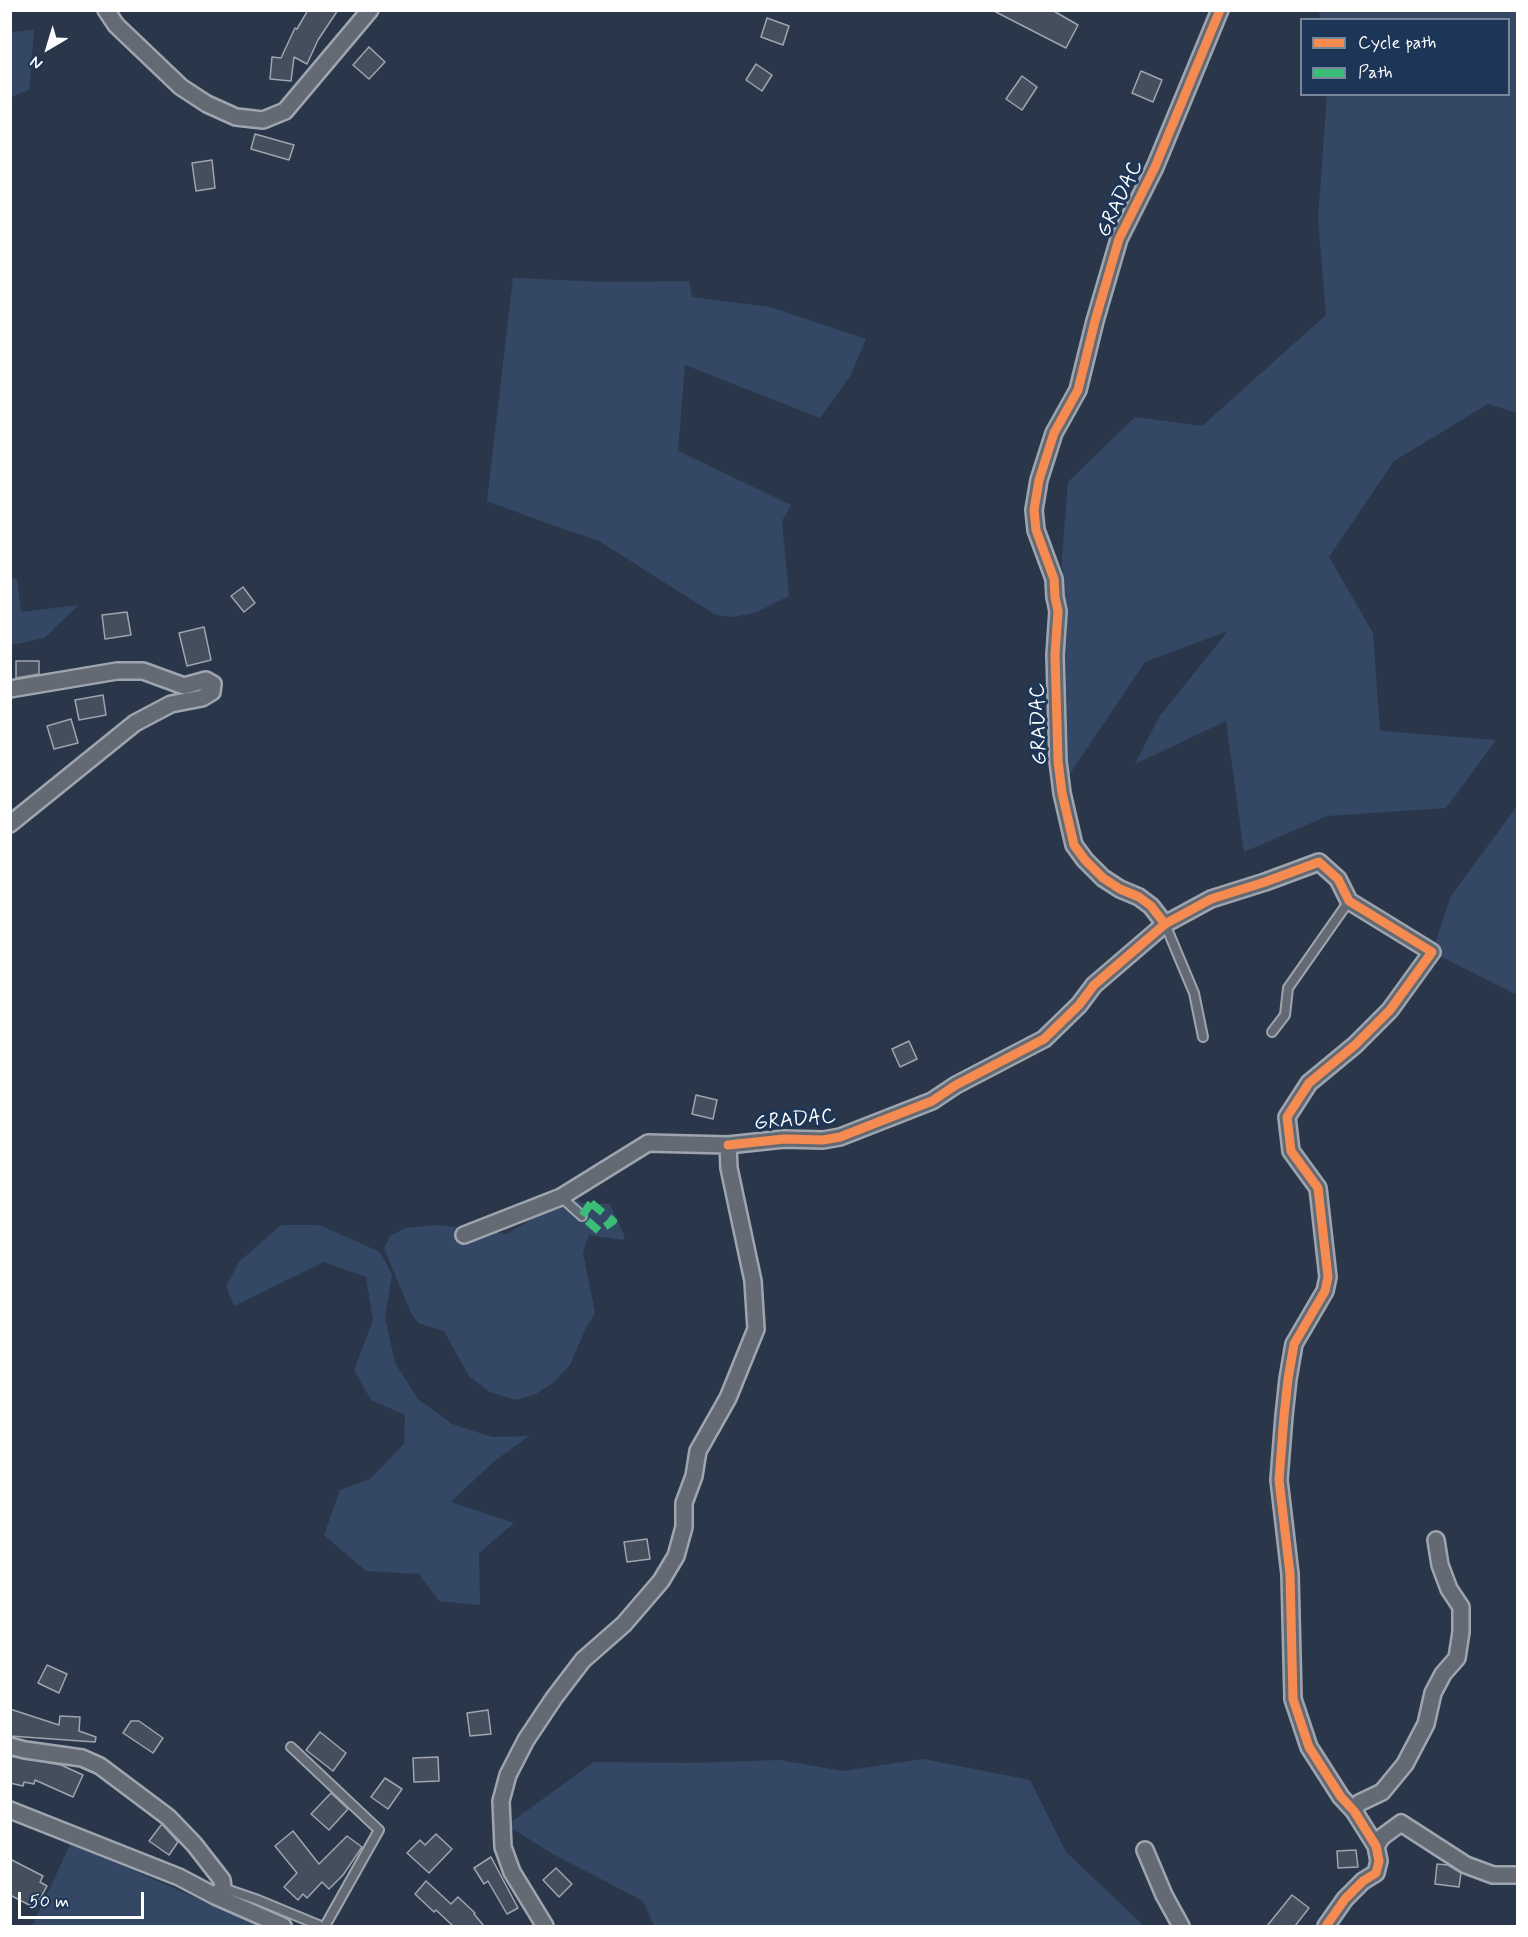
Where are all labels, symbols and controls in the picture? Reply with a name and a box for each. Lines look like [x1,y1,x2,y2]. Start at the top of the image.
north arrow [18,18,78,78]
legend [1300,18,1510,96]
text: Cycle path [1358,31,1436,55]
text: N [26,51,47,74]
text: Path [1358,61,1393,85]
street label: GRADAC [1092,156,1150,242]
street label: GRADAC [1026,682,1054,766]
street label: GRADAC [753,1105,837,1137]
scale bar [21,1880,147,1918]
text: 50 m [29,1890,69,1914]

